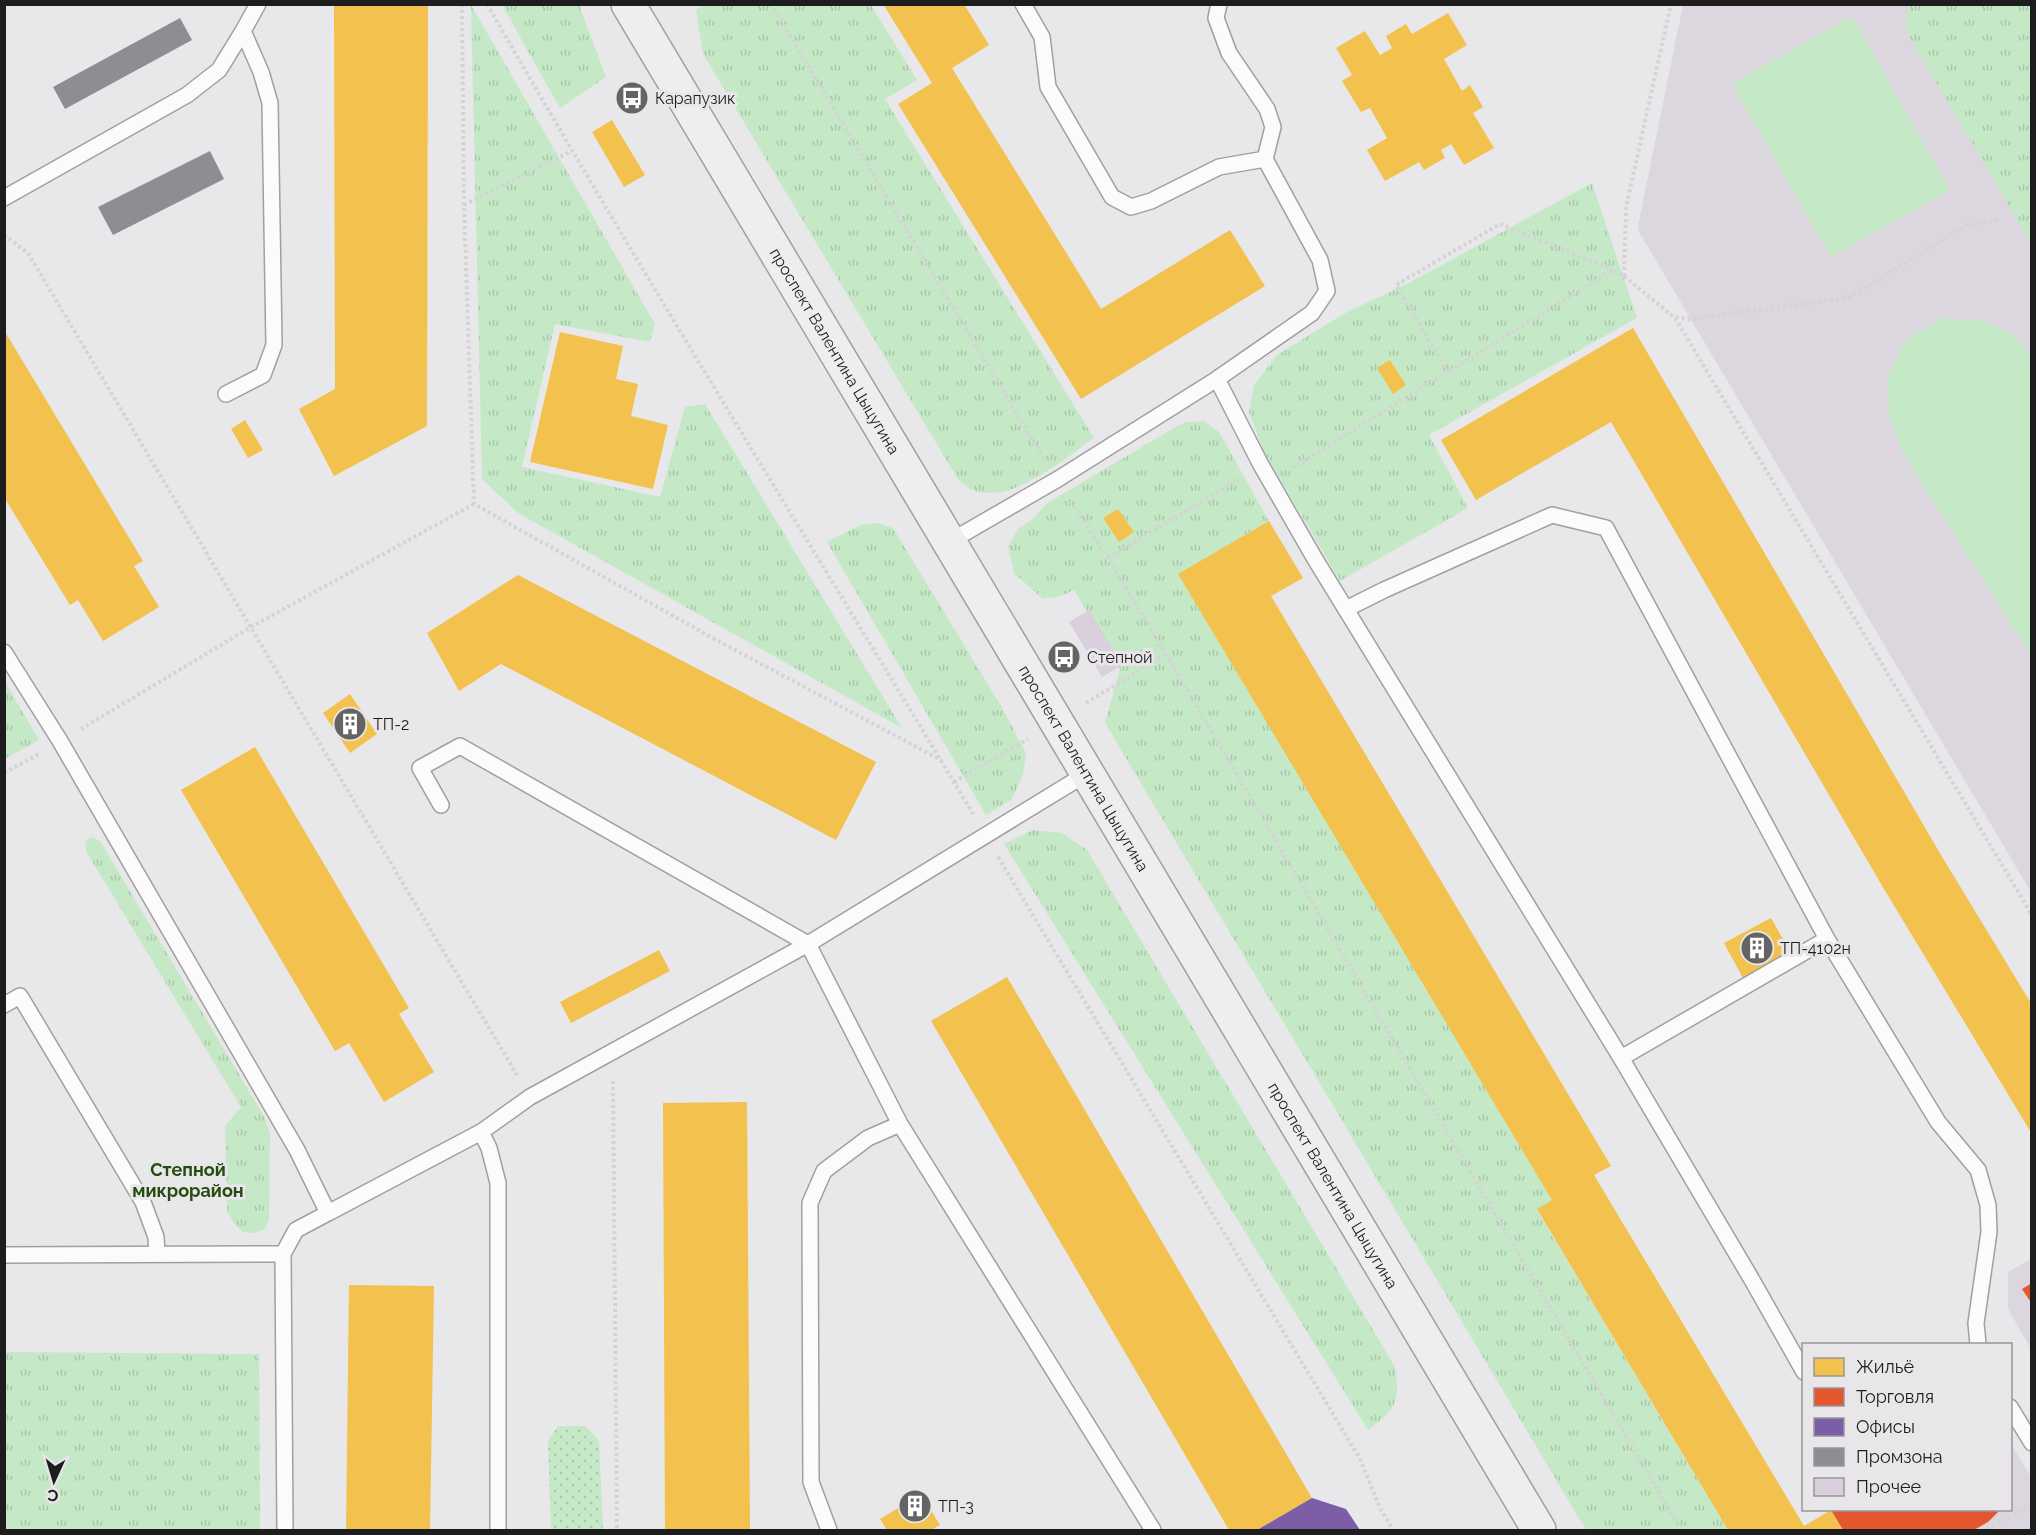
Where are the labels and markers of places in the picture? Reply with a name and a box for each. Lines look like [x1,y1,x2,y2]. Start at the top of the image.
bus stop icon: Карапузик [614,80,650,116]
place label: Карапузик [655,89,735,108]
bus stop icon: Степной [1046,639,1082,675]
place label: Степной [1087,648,1152,667]
building icon: ТП-2 [332,706,368,742]
place label: ТП-2 [373,715,409,734]
building icon: ТП-4102н [1739,930,1775,966]
place label: ТП-4102н [1780,939,1851,958]
building icon: ТП-3 [897,1488,933,1524]
place label: ТП-3 [938,1497,974,1516]

